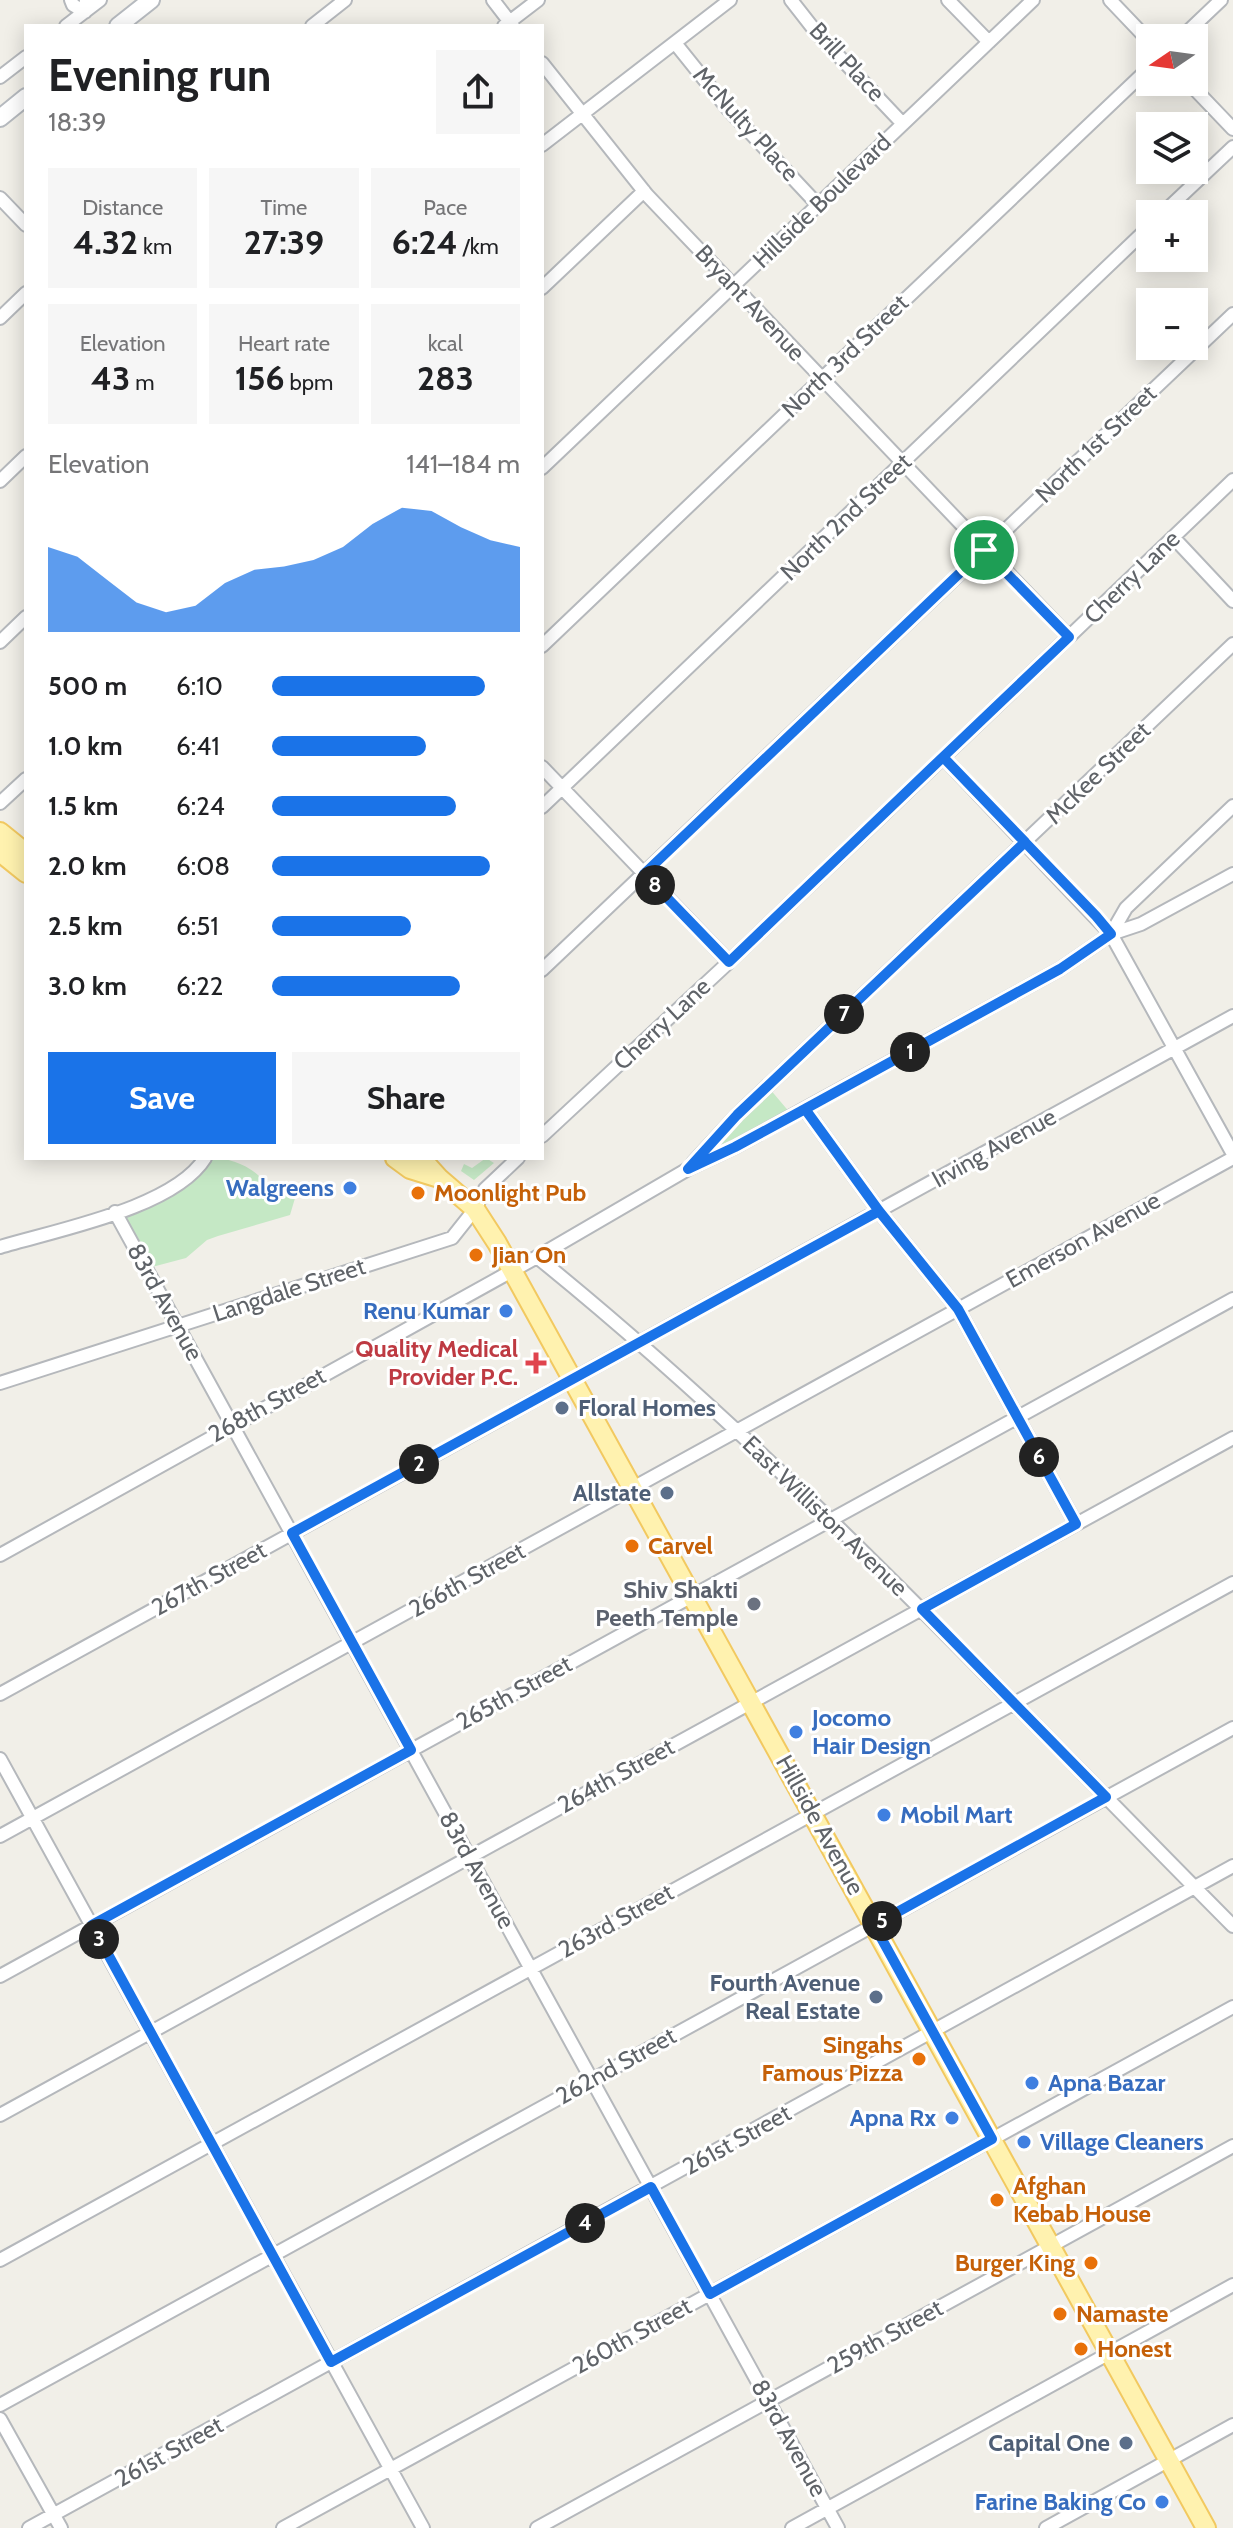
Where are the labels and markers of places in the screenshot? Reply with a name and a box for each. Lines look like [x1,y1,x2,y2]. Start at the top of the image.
pin [950,516,1018,584]
pin: 8 [635,865,675,905]
pin: 7 [824,994,864,1034]
pin: 1 [890,1032,930,1072]
place label: Walgreens [226,1173,334,1202]
place label: Moonlight Pub [434,1178,587,1207]
marker: Walgreens [341,1179,359,1197]
marker: Moonlight Pub [409,1184,427,1202]
place label: Jian On [491,1240,566,1269]
marker: Jian On [467,1246,485,1264]
place label: Renu Kumar [363,1296,490,1325]
marker: Renu Kumar [497,1302,515,1320]
place label: Quality Medical Provider P.C. [355,1334,518,1391]
marker: Quality Medical Provider P.C. [525,1352,547,1374]
place label: Floral Homes [578,1393,716,1422]
marker: Floral Homes [553,1399,571,1417]
pin: 6 [1019,1437,1059,1477]
pin: 2 [399,1444,439,1484]
place label: Allstate [573,1478,651,1507]
marker: Allstate [658,1484,676,1502]
place label: Carvel [648,1531,713,1560]
marker: Carvel [623,1537,641,1555]
place label: Shiv Shakti Peeth Temple [595,1575,738,1632]
marker: Shiv Shakti Peeth Temple [745,1595,763,1613]
place label: Jocomo Hair Design [811,1703,931,1760]
marker: Jocomo Hair Design [787,1723,805,1741]
place label: Mobil Mart [900,1800,1013,1829]
marker: Mobil Mart [875,1806,893,1824]
pin: 5 [862,1901,902,1941]
pin: 3 [79,1919,119,1959]
place label: Fourth Avenue Real Estate [710,1968,860,2025]
marker: Fourth Avenue Real Estate [867,1988,885,2006]
place label: Singahs Famous Pizza [762,2030,903,2087]
marker: Singahs Famous Pizza [910,2050,928,2068]
place label: Apna Bazar [1048,2068,1166,2097]
marker: Apna Bazar [1023,2074,1041,2092]
place label: Apna Rx [850,2103,936,2132]
marker: Apna Rx [943,2109,961,2127]
place label: Village Cleaners [1040,2127,1204,2156]
marker: Village Cleaners [1015,2133,1033,2151]
place label: Afghan Kebab House [1013,2171,1151,2228]
marker: Afghan Kebab House [988,2191,1006,2209]
pin: 4 [565,2203,605,2243]
place label: Burger King [955,2248,1075,2277]
marker: Burger King [1082,2254,1100,2272]
place label: Namaste [1076,2299,1168,2328]
marker: Namaste [1051,2305,1069,2323]
place label: Honest [1097,2334,1172,2363]
marker: Honest [1072,2340,1090,2358]
place label: Capital One [988,2428,1110,2457]
marker: Capital One [1117,2434,1135,2452]
place label: Farine Baking Co [975,2487,1146,2516]
marker: Farine Baking Co [1153,2493,1171,2511]

